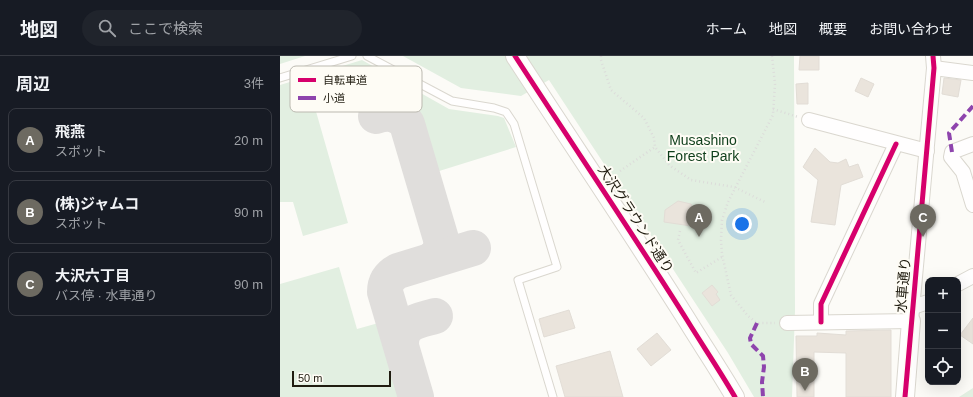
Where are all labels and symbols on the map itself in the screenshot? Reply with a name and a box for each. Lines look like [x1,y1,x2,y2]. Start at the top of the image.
legend [290,66,422,112]
text: 自転車道 [323,74,367,86]
text: 小道 [323,92,345,104]
park label: Musashino Forest Park [667,132,740,164]
street label: 大沢グラウンド通り [595,162,677,276]
pin: A [686,204,712,237]
pin: C [910,204,936,237]
your location [732,214,752,234]
street label: 水車通り [893,256,913,314]
pin: B [792,358,818,391]
scale bar [292,369,391,388]

